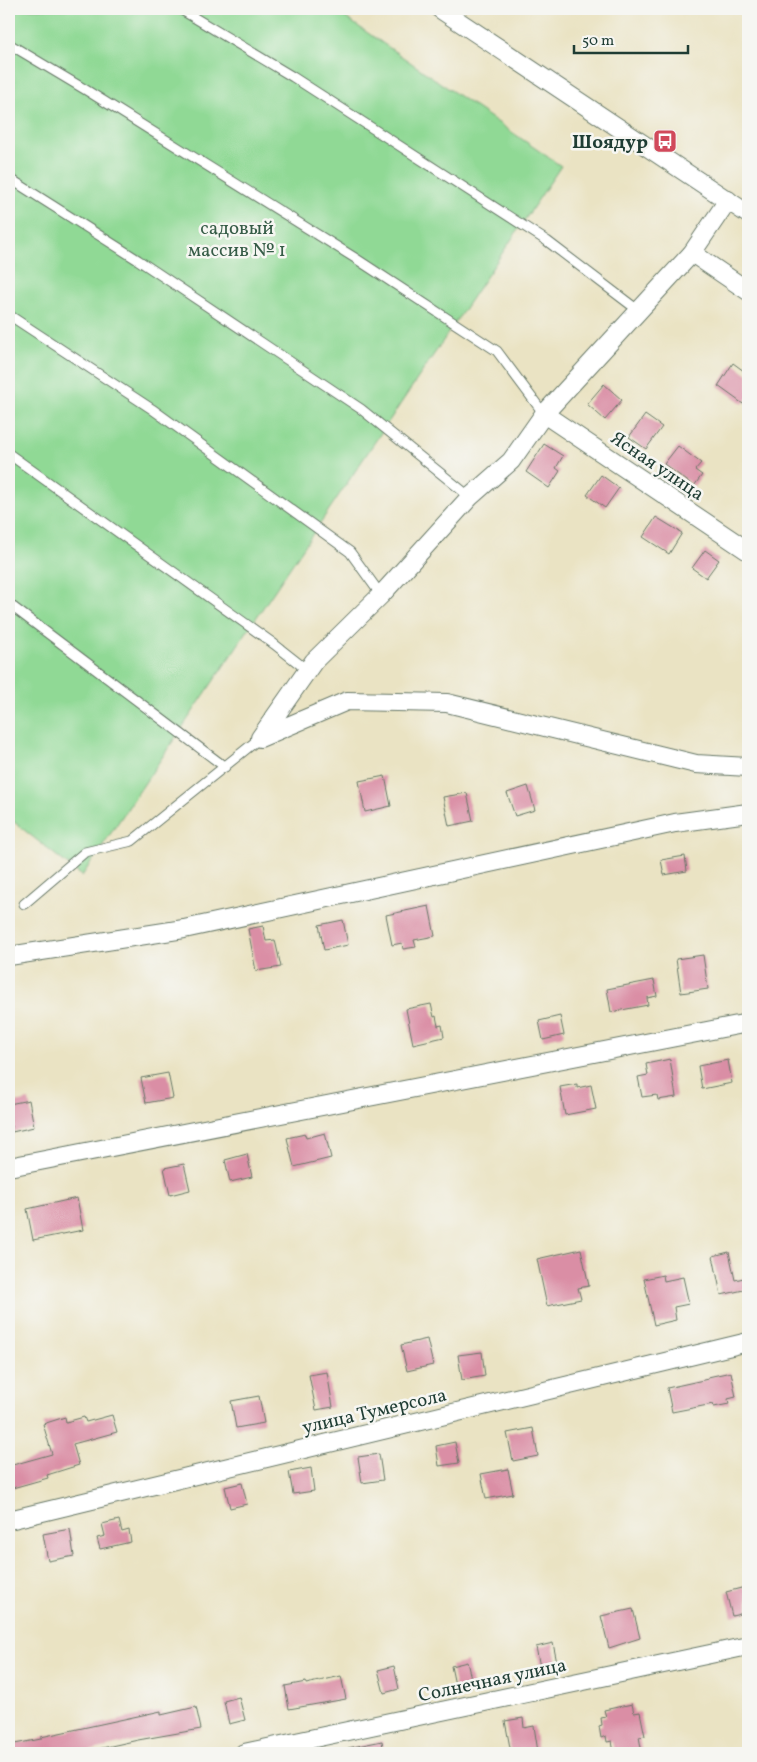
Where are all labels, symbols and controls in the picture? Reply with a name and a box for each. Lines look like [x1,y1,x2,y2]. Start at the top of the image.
scale bar [574,22,688,54]
text: 50 m [582,31,614,52]
bus stop icon: Шоядур [652,128,678,154]
place label: Шоядур [572,130,648,156]
park label: садовый массив № 1 [188,216,286,264]
street label: Ясная улица [605,426,709,508]
street label: улица Тумерсола [300,1383,449,1441]
street label: Солнечная улица [416,1653,569,1709]

